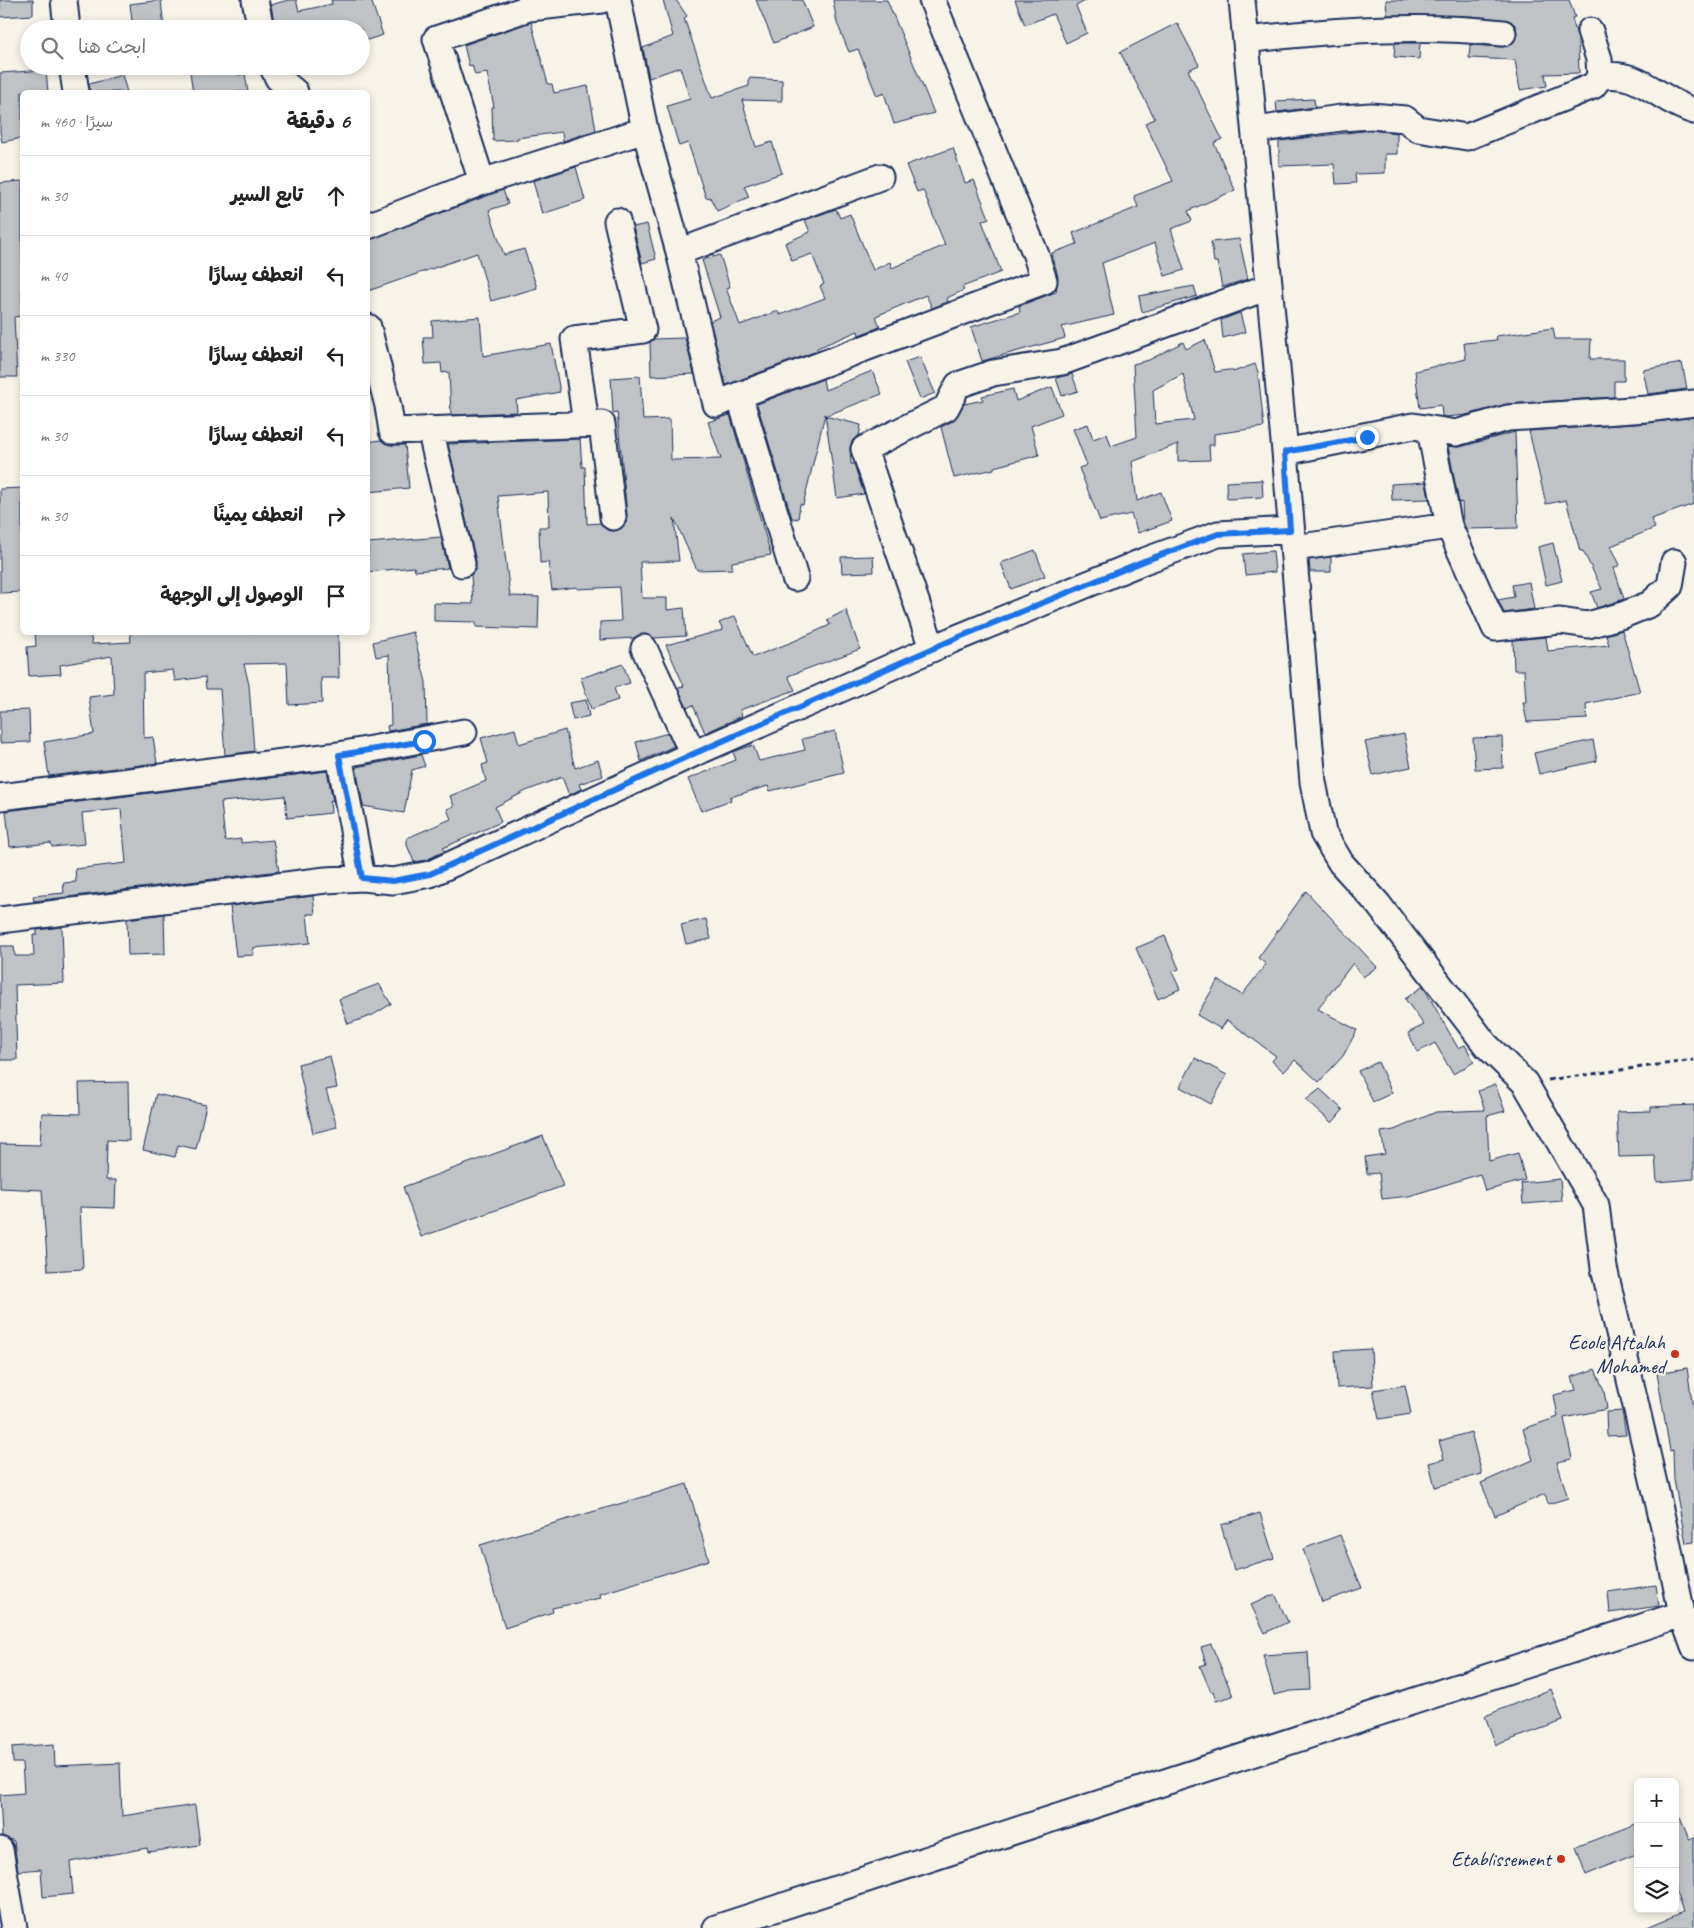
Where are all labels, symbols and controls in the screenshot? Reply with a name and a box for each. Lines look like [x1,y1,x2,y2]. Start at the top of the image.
search box [20,20,370,75]
icon: search [38,34,66,62]
text: ابحث هنا [78,35,146,59]
text: 6 دقيقة [287,108,350,134]
text: سيرًا · 460 m [40,112,113,132]
icon: ahead [322,182,350,210]
text: تابع السير [231,183,303,207]
text: 30 m [40,186,67,206]
icon: left [322,262,350,290]
text: انعطف يسارًا [209,263,303,287]
text: 40 m [40,266,67,286]
icon: left [322,342,350,370]
text: انعطف يسارًا [209,343,303,367]
text: 330 m [40,346,74,366]
icon: left [322,422,350,450]
text: انعطف يسارًا [209,423,303,447]
text: 30 m [40,426,67,446]
route end [1356,426,1379,449]
icon: right [322,502,350,530]
text: انعطف يمينًا [214,503,303,527]
text: 30 m [40,506,67,526]
icon: arrive [322,582,350,610]
text: الوصول إلى الوجهة [160,583,303,607]
route start [413,730,436,753]
place label: Ecole Attalah Mohamed [1568,1329,1668,1379]
marker: Ecole Attalah Mohamed [1669,1348,1681,1360]
map controls [1634,1778,1679,1913]
button: + [1634,1778,1679,1823]
button: − [1634,1823,1679,1868]
place label: Etablissement [1451,1846,1553,1872]
marker: Etablissement [1555,1853,1567,1865]
button: layers [1634,1868,1679,1913]

